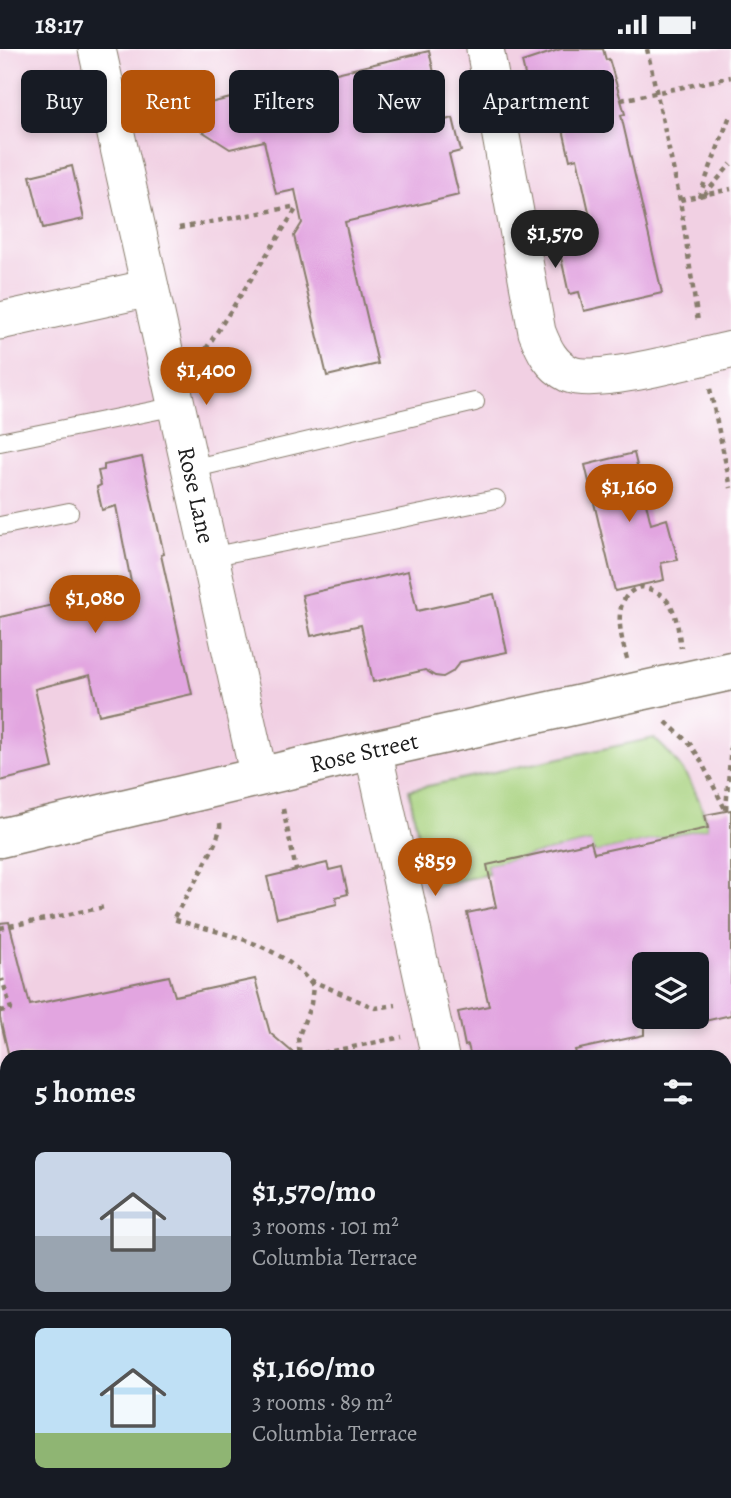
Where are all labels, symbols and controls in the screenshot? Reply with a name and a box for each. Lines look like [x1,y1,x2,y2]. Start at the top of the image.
text: 18:17 [35,7,83,42]
chip: Buy [21,70,107,133]
chip: Rent [121,70,215,133]
chip: Filters [229,70,339,133]
chip: New [353,70,445,133]
chip: Apartment [459,70,614,133]
pin: $1,570 [498,211,612,270]
text: $1,570 [527,217,583,248]
pin: $1,400 [149,347,263,407]
text: $1,400 [176,354,236,385]
street label: Rose Lane [170,444,223,547]
pin: $1,160 [572,465,686,524]
text: $1,160 [601,471,657,502]
pin: $1,080 [38,575,152,635]
text: $1,080 [65,582,125,613]
street label: Rose Street [307,724,421,780]
pin: $859 [394,839,476,898]
text: $859 [414,845,456,876]
map controls [632,952,709,1029]
button: layers [632,952,709,1029]
text: 5 homes [35,1072,136,1112]
icon: filters [659,1073,697,1111]
text: $1,570/mo [252,1171,376,1211]
icon: home [91,1180,175,1264]
text: 3 rooms · 101 m² [252,1211,399,1242]
text: Columbia Terrace [252,1242,417,1273]
text: $1,160/mo [252,1347,375,1387]
icon: home [91,1356,175,1440]
text: 3 rooms · 89 m² [252,1387,393,1418]
text: Columbia Terrace [252,1418,417,1449]

